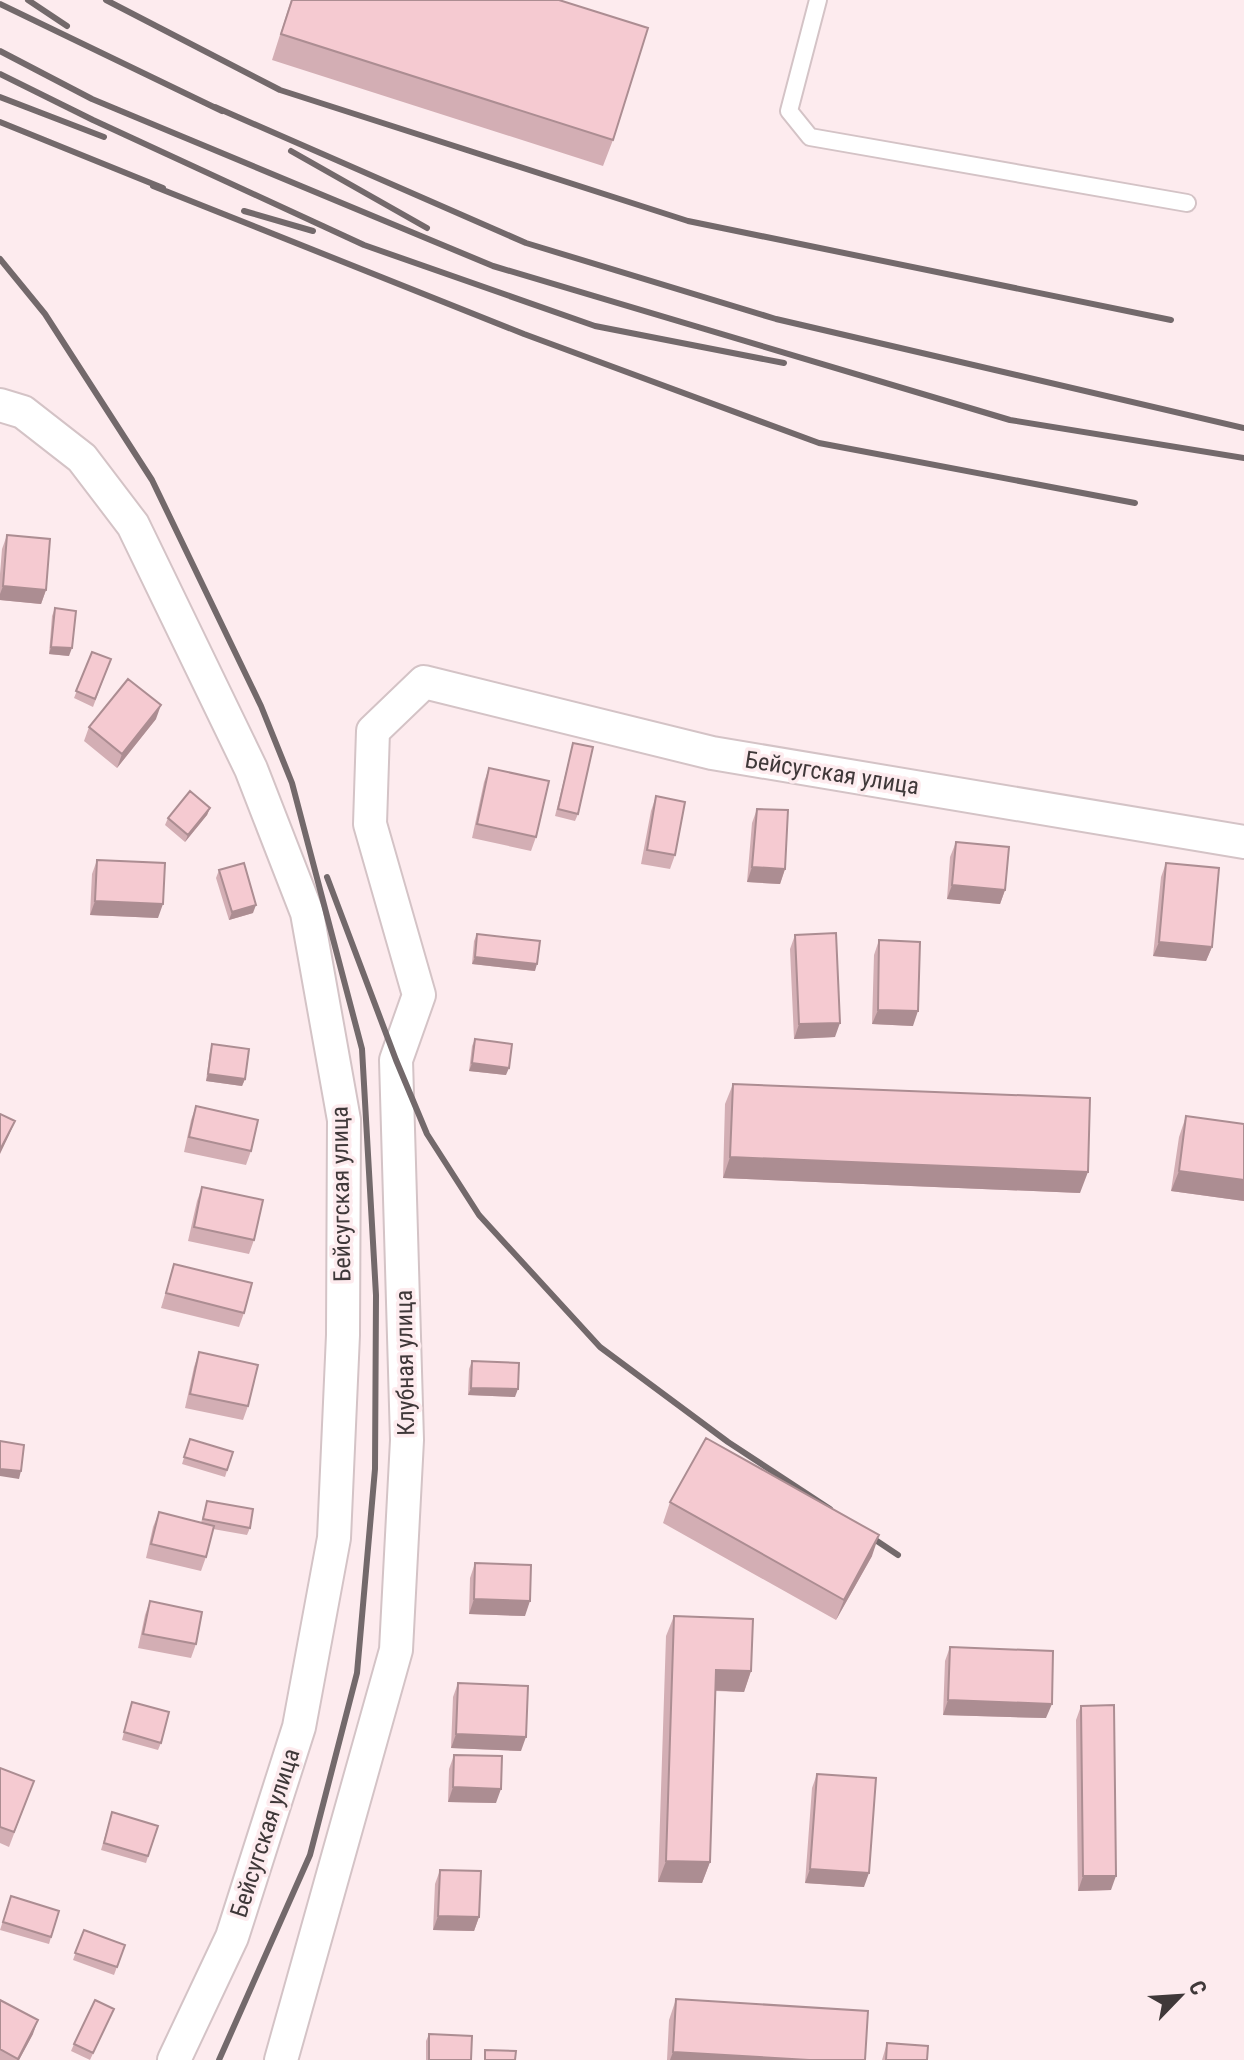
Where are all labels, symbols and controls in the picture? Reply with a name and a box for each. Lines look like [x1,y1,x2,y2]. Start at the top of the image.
street label: Бейсугская улица [743,745,921,801]
street label: Бейсугская улица [325,1106,357,1282]
street label: Клубная улица [390,1290,420,1436]
street label: Бейсугская улица [225,1745,305,1921]
north arrow [1140,1956,1220,2036]
text: С [1184,1977,1212,1999]

